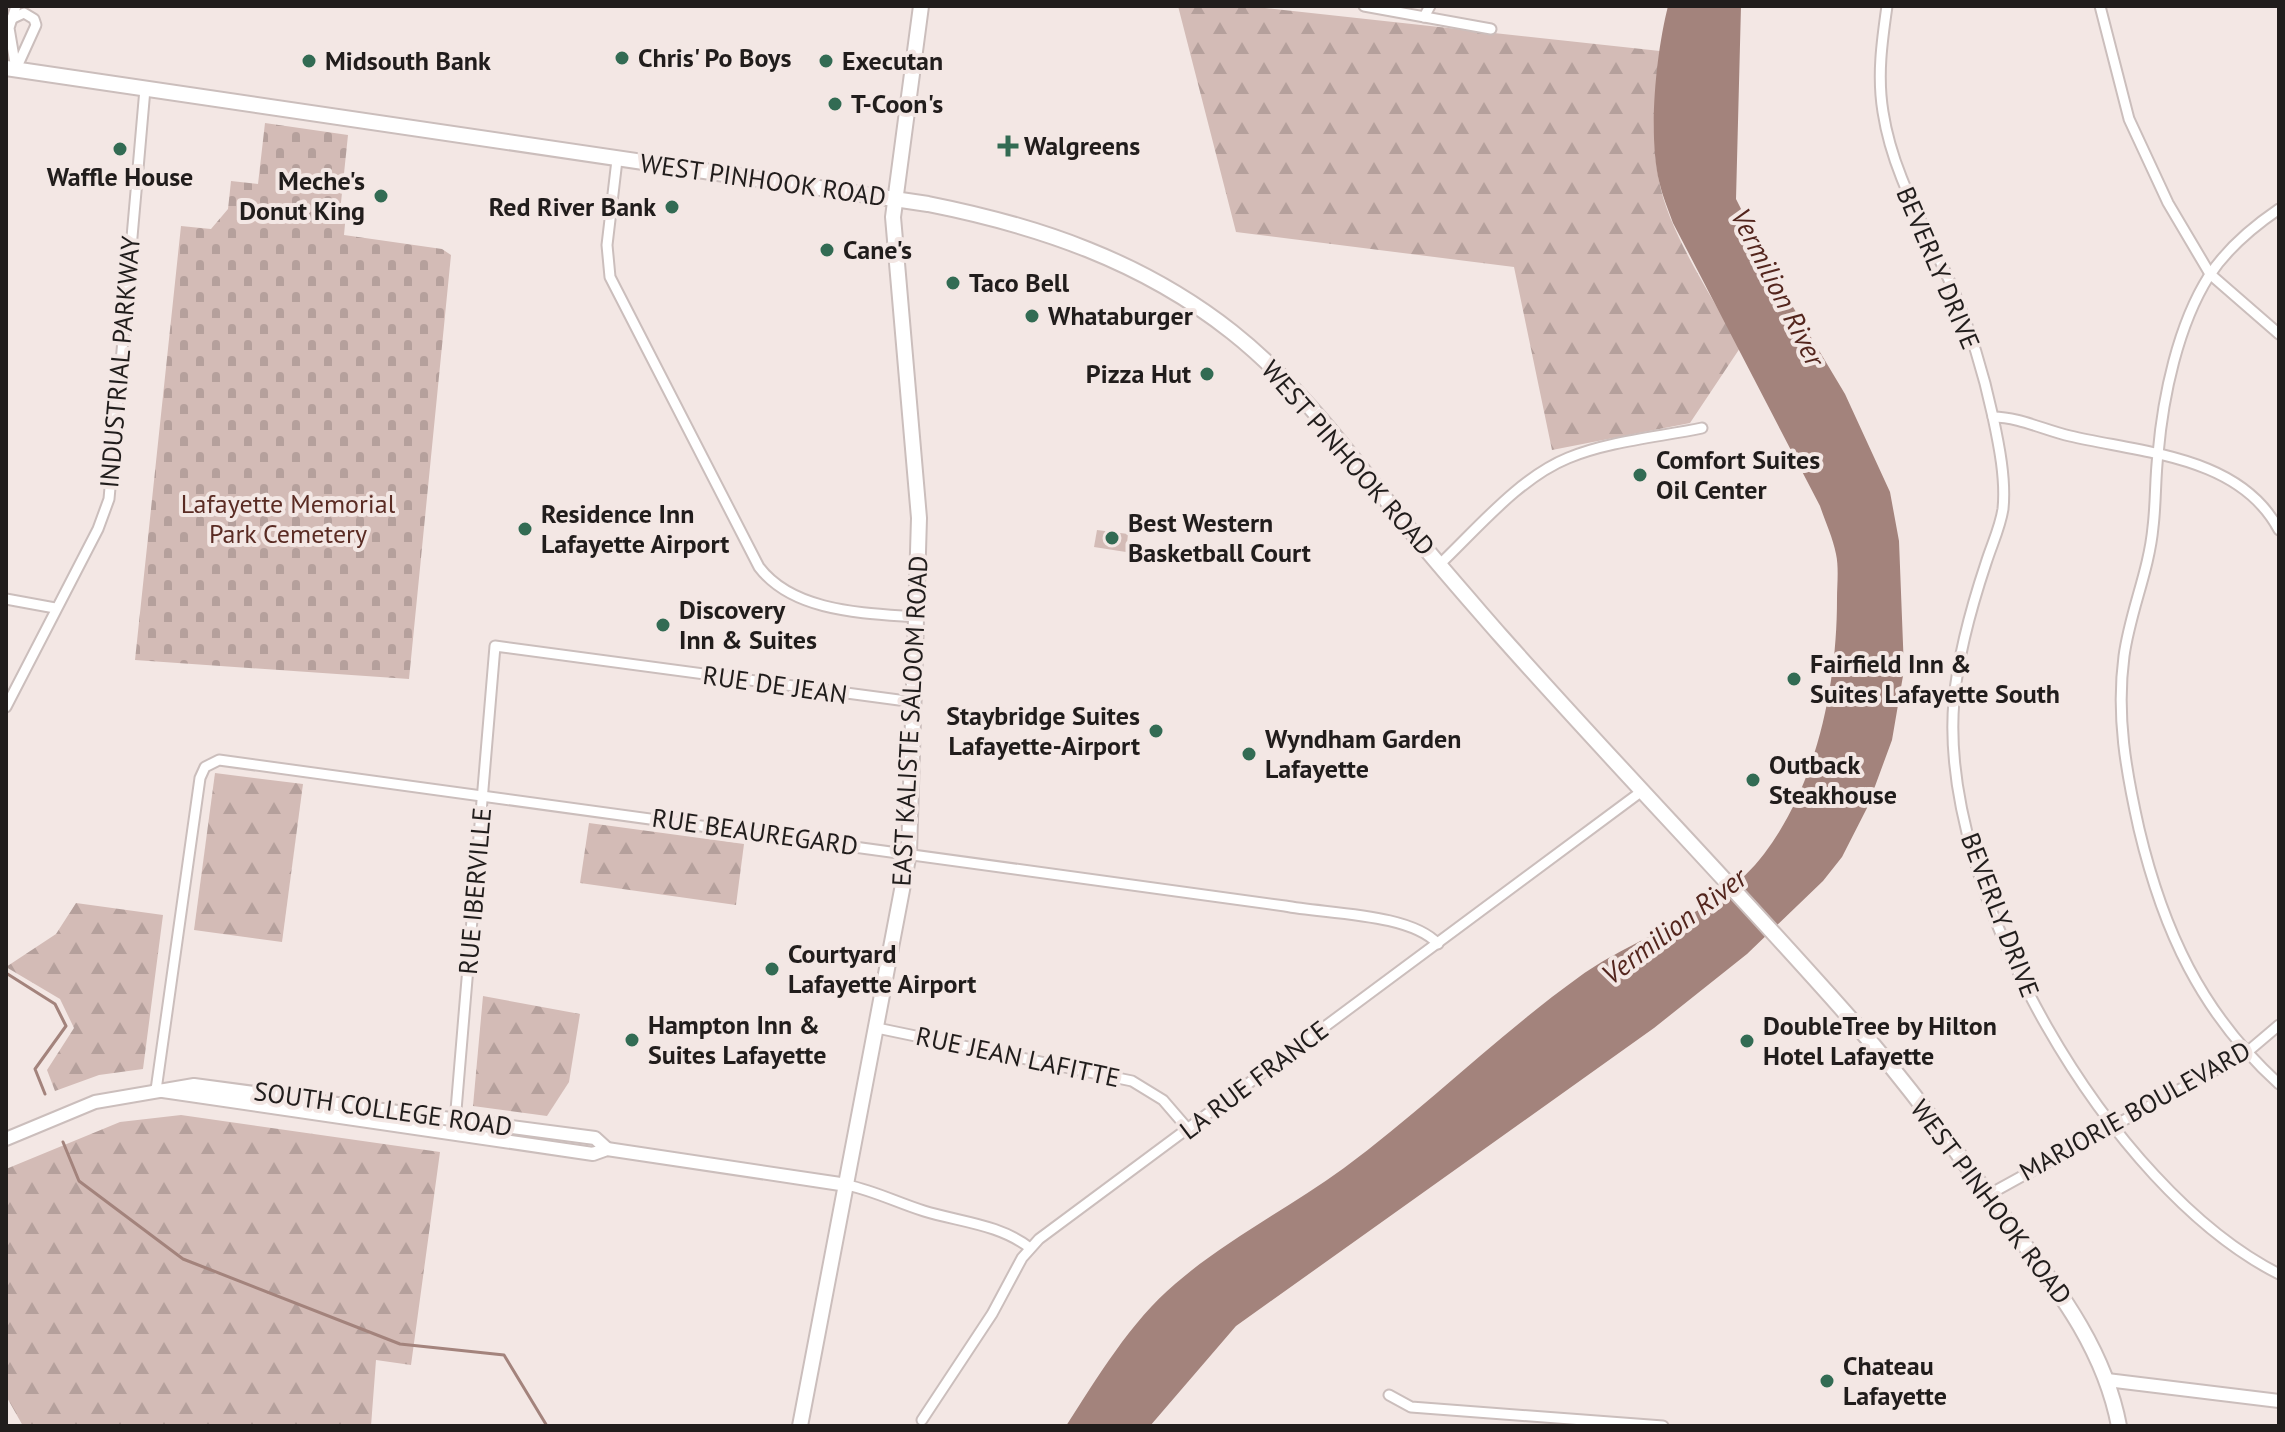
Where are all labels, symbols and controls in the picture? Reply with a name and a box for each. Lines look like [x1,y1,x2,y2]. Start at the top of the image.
place label: Chris' Po Boys [638,41,792,74]
place label: Midsouth Bank [325,44,491,77]
place label: Executan [842,44,943,77]
marker: Chris' Po Boys [613,49,631,67]
marker: Midsouth Bank [300,52,318,70]
marker: Executan [817,52,835,70]
place label: T-Coon's [851,87,943,120]
marker: T-Coon's [826,95,844,113]
place label: Walgreens [1024,129,1140,162]
marker: Walgreens [999,137,1017,155]
marker: Waffle House [111,140,129,158]
street label: WEST PINHOOK ROAD [638,146,888,213]
place label: Waffle House [47,160,193,193]
place label: Meche's Donut King [239,164,365,227]
street label: BEVERLY DRIVE [1889,181,1988,354]
marker: Meche's Donut King [372,187,390,205]
place label: Red River Bank [489,190,656,223]
marker: Red River Bank [663,198,681,216]
water label: Vermilion River [1723,201,1835,374]
place label: Cane's [843,233,912,266]
street label: INDUSTRIAL PARKWAY [92,234,147,489]
marker: Cane's [818,241,836,259]
place label: Taco Bell [969,266,1070,299]
marker: Taco Bell [944,274,962,292]
place label: Whataburger [1048,299,1194,332]
marker: Whataburger [1023,307,1041,325]
street label: WEST PINHOOK ROAD [1255,353,1442,562]
place label: Pizza Hut [1086,357,1191,390]
marker: Pizza Hut [1198,365,1216,383]
place label: Comfort Suites Oil Center [1656,443,1820,506]
marker: Comfort Suites Oil Center [1631,466,1649,484]
park label: Lafayette Memorial Park Cemetery [181,487,396,550]
place label: Residence Inn Lafayette Airport [541,497,729,560]
place label: Best Western Basketball Court [1128,506,1311,569]
marker: Residence Inn Lafayette Airport [516,520,534,538]
marker: Best Western Basketball Court [1103,529,1121,547]
street label: EAST KALISTE SALOOM ROAD [884,555,935,887]
place label: Discovery Inn & Suites [679,593,817,656]
marker: Discovery Inn & Suites [654,616,672,634]
place label: Fairfield Inn & Suites Lafayette South [1810,647,2060,710]
street label: RUE DE JEAN [701,658,849,711]
marker: Fairfield Inn & Suites Lafayette South [1785,670,1803,688]
place label: Staybridge Suites Lafayette-Airport [946,699,1140,762]
marker: Staybridge Suites Lafayette-Airport [1147,722,1165,740]
place label: Wyndham Garden Lafayette [1265,722,1461,785]
marker: Wyndham Garden Lafayette [1240,745,1258,763]
place label: Outback Steakhouse [1769,748,1897,811]
marker: Outback Steakhouse [1744,771,1762,789]
street label: RUE BEAUREGARD [650,801,860,862]
street label: RUE IBERVILLE [451,806,498,976]
street label: BEVERLY DRIVE [1954,828,2047,1002]
water label: Vermilion River [1594,858,1755,992]
place label: Courtyard Lafayette Airport [788,937,976,1000]
marker: Courtyard Lafayette Airport [763,960,781,978]
place label: Hampton Inn & Suites Lafayette [648,1008,826,1071]
place label: DoubleTree by Hilton Hotel Lafayette [1763,1009,1997,1072]
street label: LA RUE FRANCE [1173,1013,1335,1146]
street label: RUE JEAN LAFITTE [913,1019,1123,1094]
marker: Hampton Inn & Suites Lafayette [623,1031,641,1049]
marker: DoubleTree by Hilton Hotel Lafayette [1738,1032,1756,1050]
street label: MARJORIE BOULEVARD [2013,1033,2256,1188]
street label: SOUTH COLLEGE ROAD [252,1074,514,1143]
street label: WEST PINHOOK ROAD [1904,1093,2079,1311]
place label: Chateau Lafayette [1843,1349,1947,1412]
marker: Chateau Lafayette [1818,1372,1836,1390]

